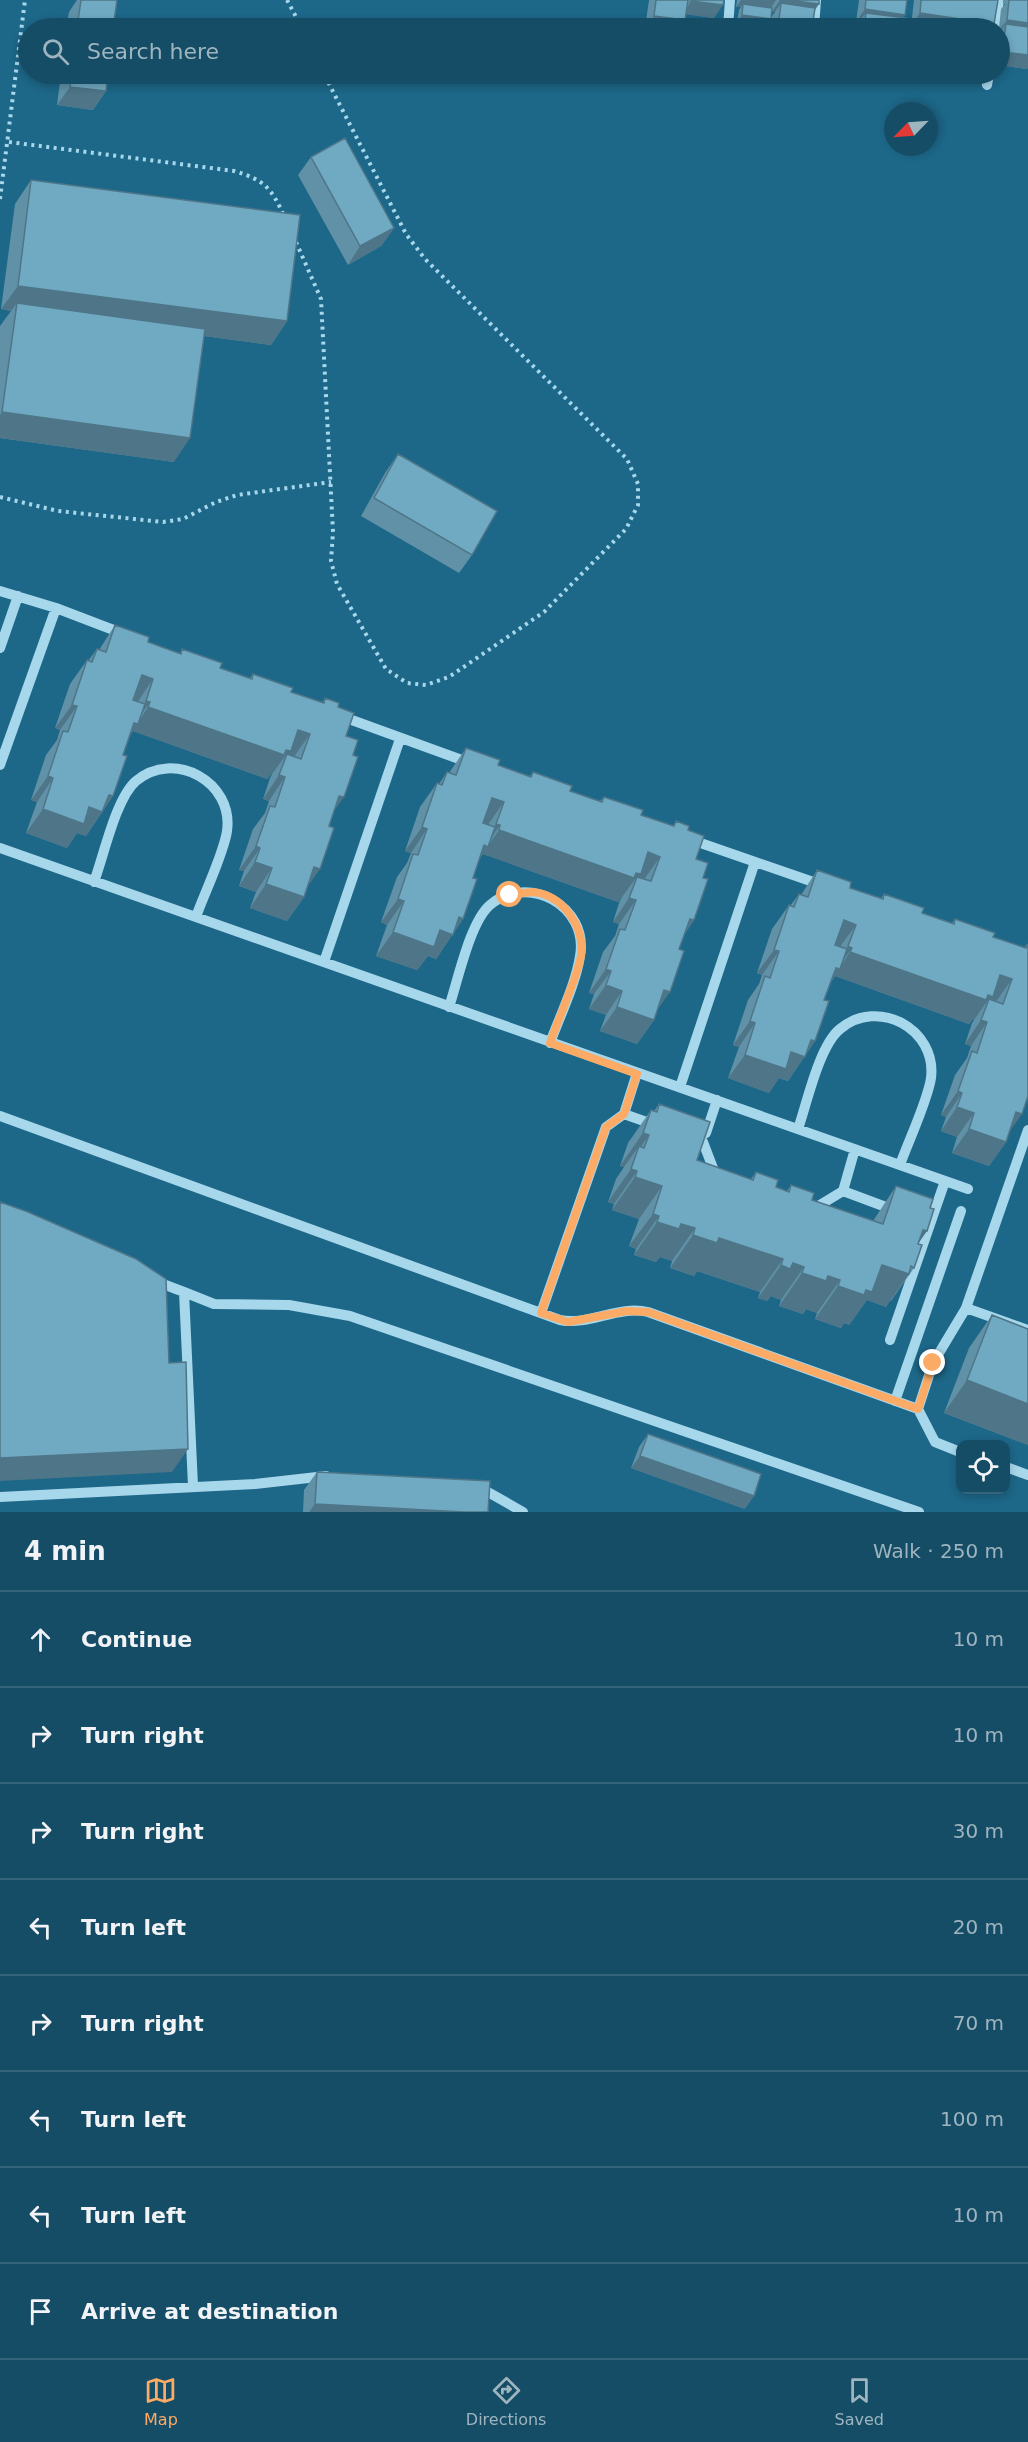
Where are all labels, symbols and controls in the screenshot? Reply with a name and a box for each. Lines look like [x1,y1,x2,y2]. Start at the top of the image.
search box [18,18,1010,84]
icon: search [39,35,72,68]
text: Search here [87,39,219,64]
north arrow [884,102,938,156]
route start [496,881,522,907]
route end [919,1349,945,1375]
map controls [956,1440,1010,1494]
button: locate [956,1440,1010,1494]
text: 4 min [24,1536,106,1566]
text: Walk · 250 m [873,1539,1004,1563]
icon: ahead [24,1623,57,1656]
text: Continue [81,1627,192,1652]
text: 10 m [953,1627,1004,1651]
icon: right [24,1719,57,1752]
text: Turn right [81,1723,204,1748]
text: 10 m [953,1723,1004,1747]
icon: right [24,1815,57,1848]
text: Turn right [81,1819,204,1844]
text: 30 m [953,1819,1004,1843]
icon: left [24,1911,57,1944]
text: Turn left [81,1915,186,1940]
text: 20 m [953,1915,1004,1939]
icon: right [24,2007,57,2040]
text: Turn right [81,2011,204,2036]
text: 70 m [953,2011,1004,2035]
icon: left [24,2103,57,2136]
text: Turn left [81,2107,186,2132]
text: 100 m [940,2107,1004,2131]
icon: left [24,2199,57,2232]
text: Turn left [81,2203,186,2228]
text: 10 m [953,2203,1004,2227]
icon: arrive [24,2295,57,2328]
text: Arrive at destination [81,2299,338,2324]
tab: Map [144,2374,178,2429]
tab: Directions [466,2374,546,2429]
tab: Saved [835,2374,884,2429]

